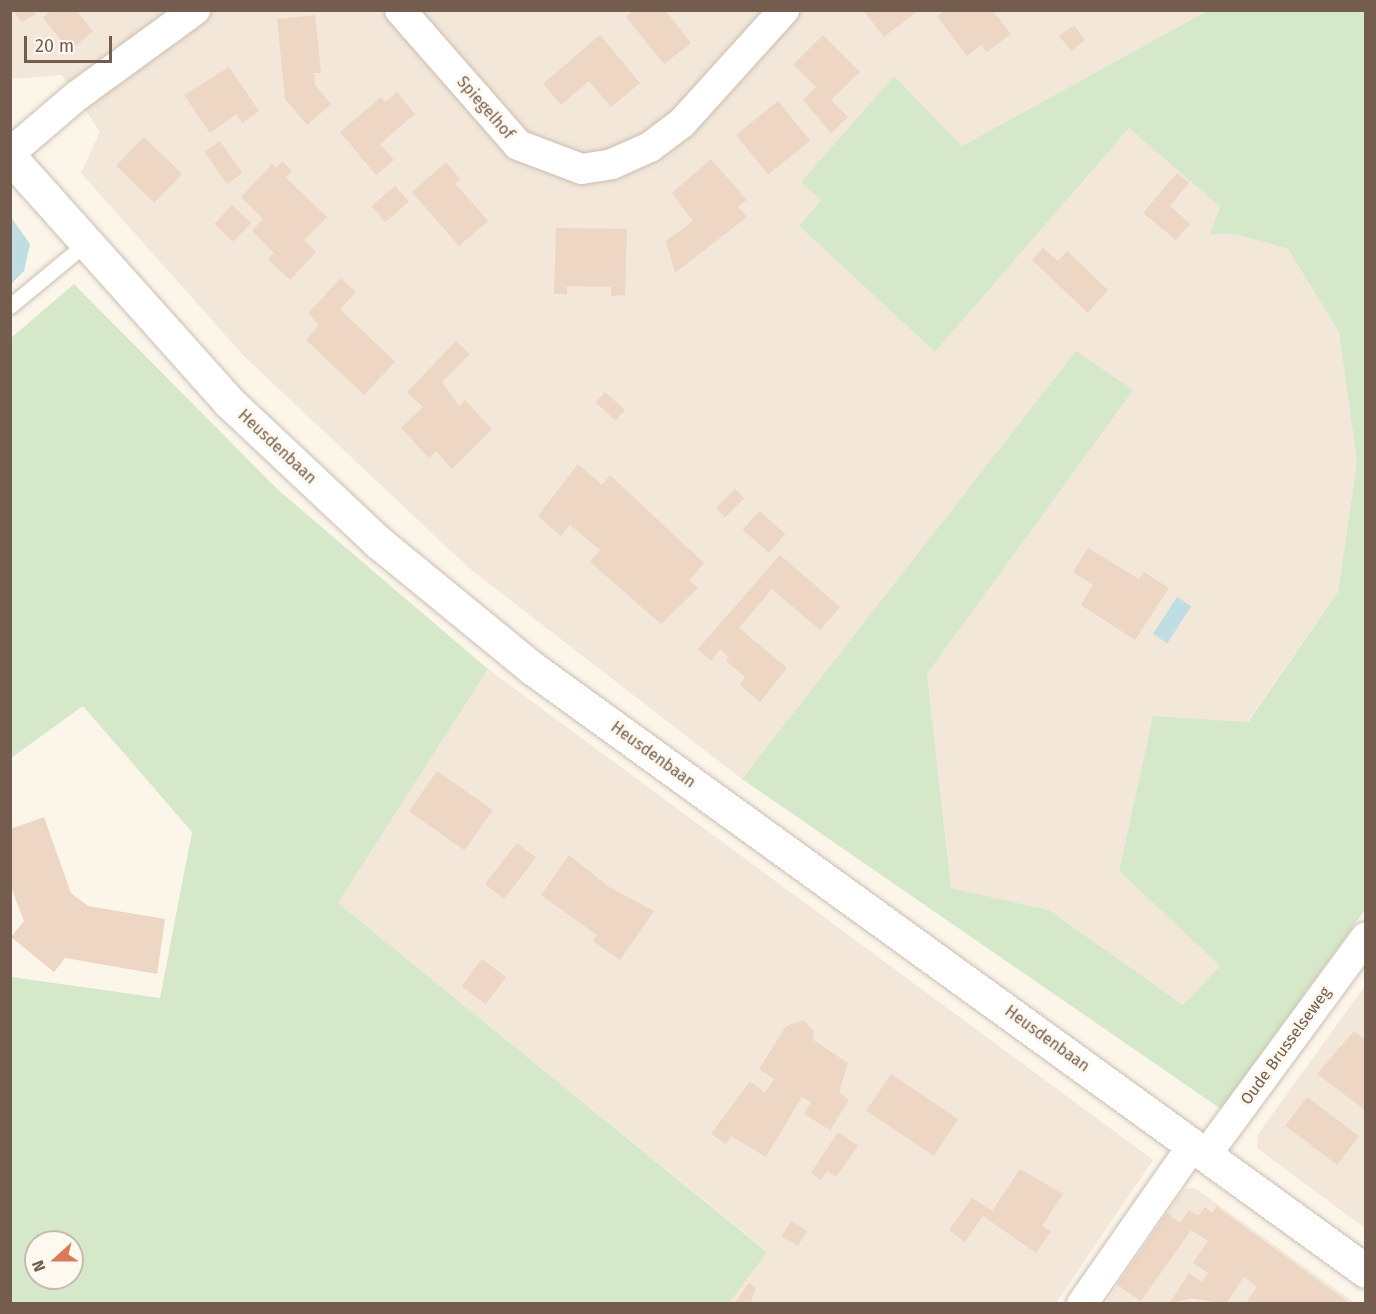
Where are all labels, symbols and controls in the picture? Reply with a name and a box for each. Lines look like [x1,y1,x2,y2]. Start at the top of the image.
scale bar [27,24,116,62]
text: 20 m [35,35,74,57]
street label: Spiegelhof [452,73,518,143]
street label: Heusdenbaan [234,406,320,488]
street label: Heusdenbaan [607,718,699,792]
street label: Oude Brusselseweg [1237,983,1335,1109]
street label: Heusdenbaan [1001,1002,1093,1076]
north arrow [24,1230,84,1290]
text: N [28,1258,49,1274]

